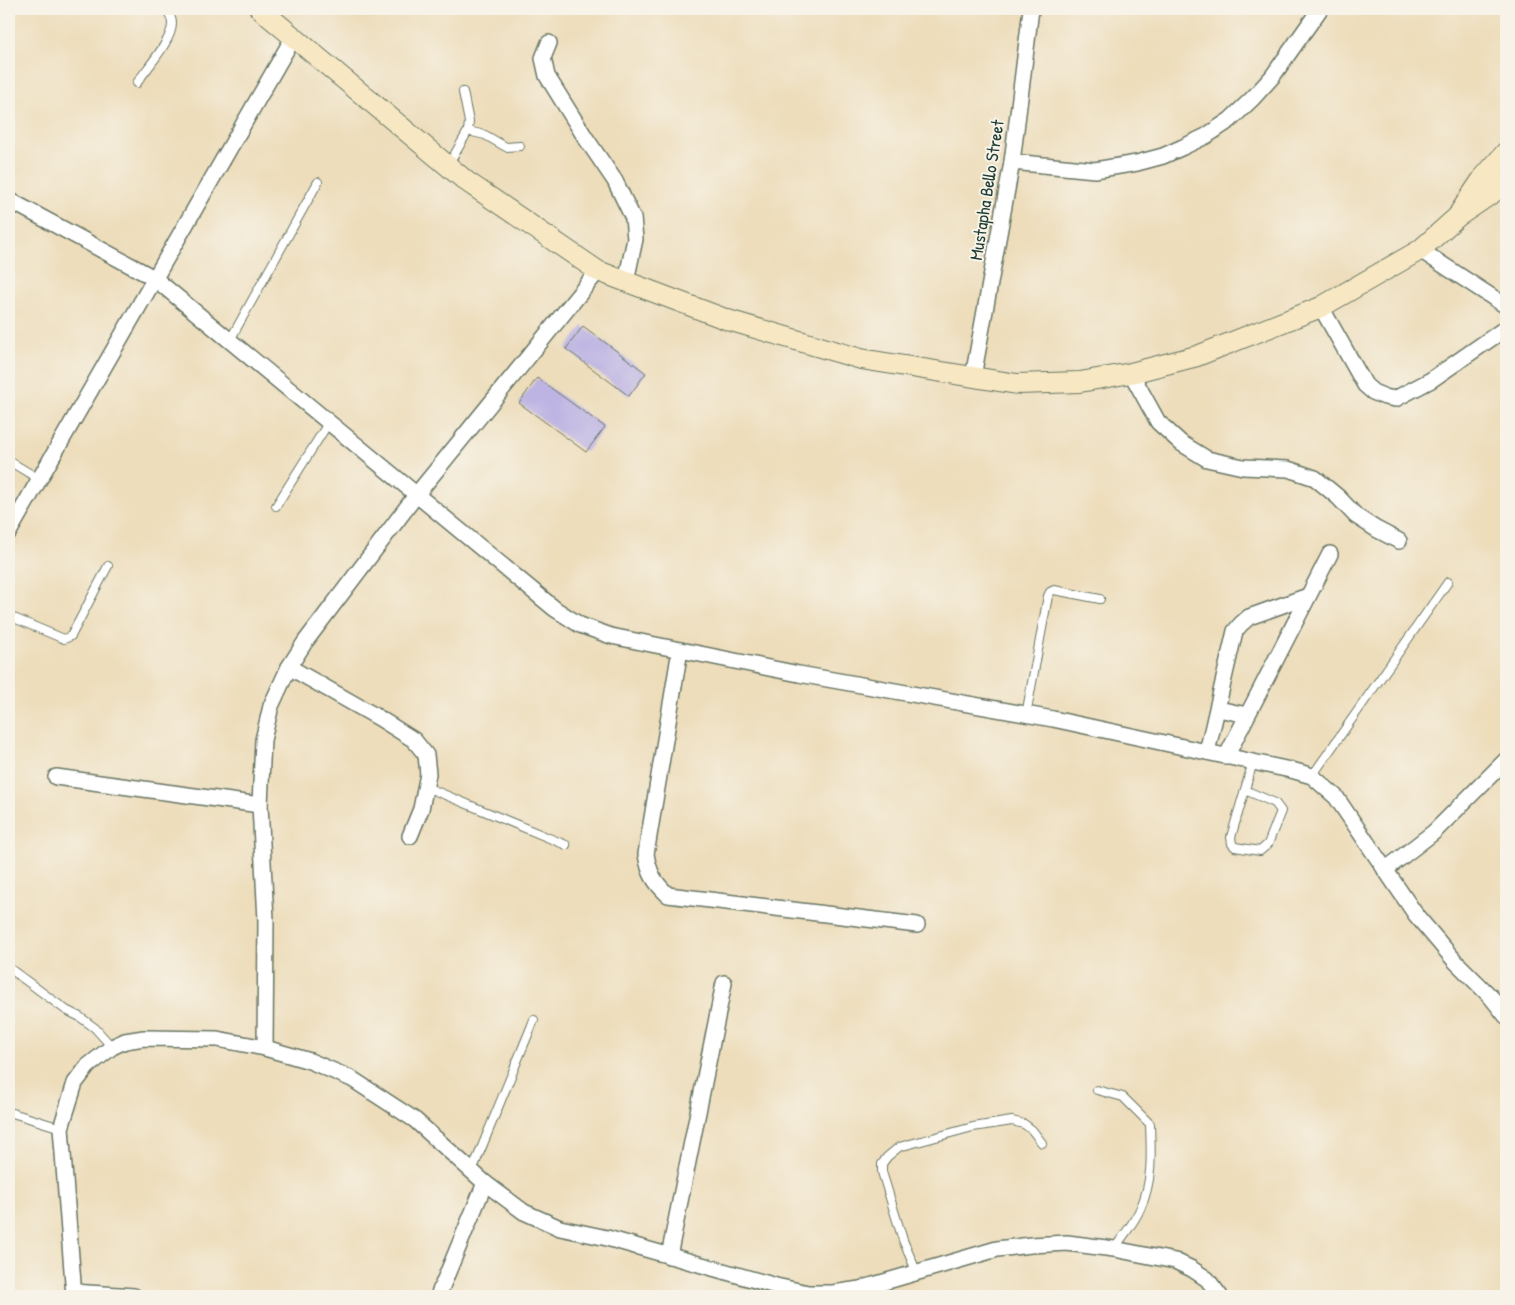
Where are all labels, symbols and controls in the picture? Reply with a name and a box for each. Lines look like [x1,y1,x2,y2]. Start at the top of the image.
street label: Mustapha Bello Street [963,117,1010,262]

